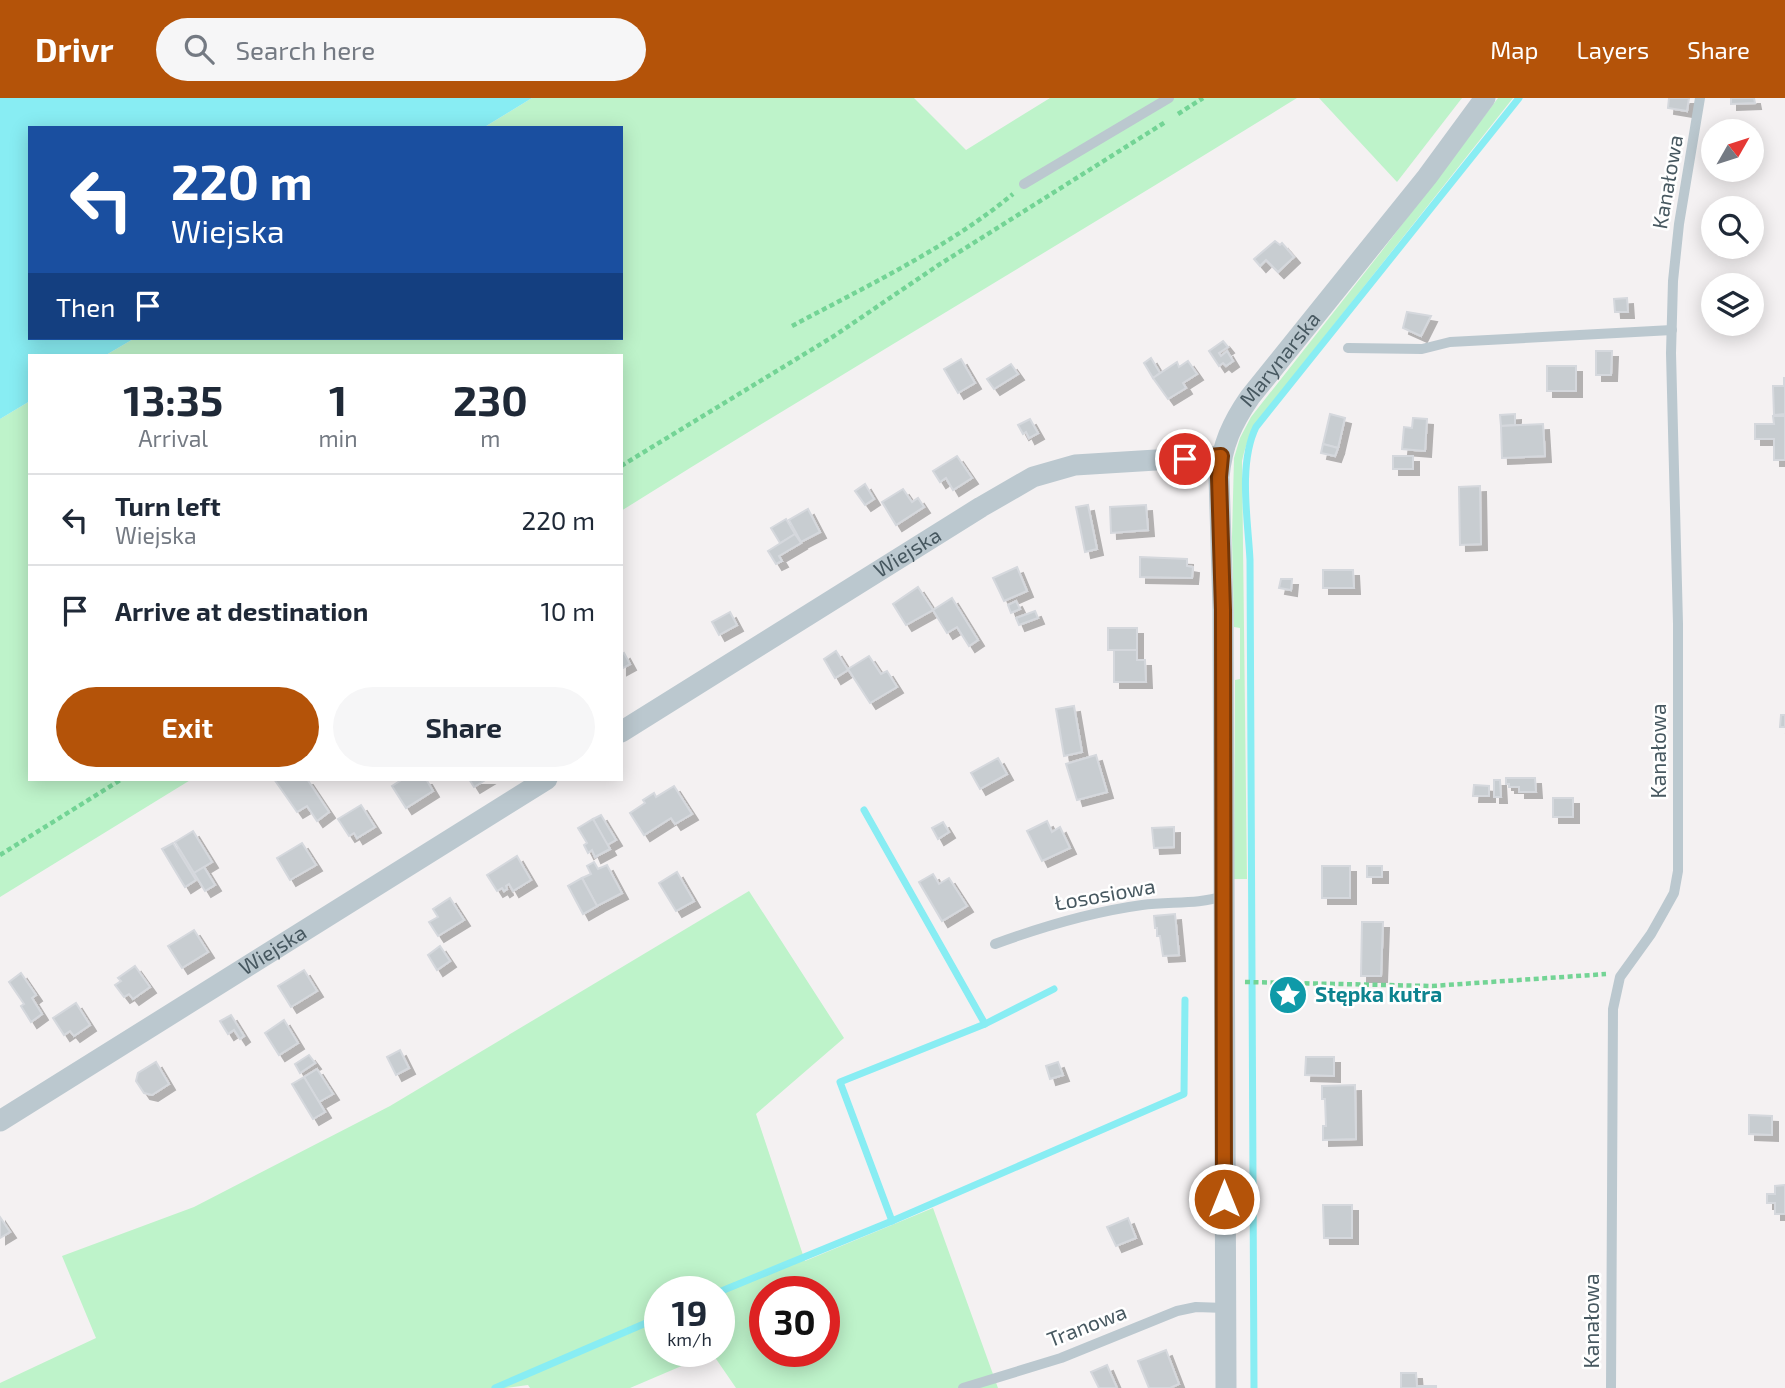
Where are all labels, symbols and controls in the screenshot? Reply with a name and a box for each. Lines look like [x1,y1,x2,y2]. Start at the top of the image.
search box [156,18,646,81]
text: Drivr [35,29,114,69]
icon: search [180,30,218,68]
text: Search here [236,34,375,65]
text: Map [1490,35,1538,64]
text: Layers [1576,35,1649,64]
text: Share [1687,35,1750,64]
north arrow [1701,119,1764,182]
map controls [1701,119,1764,336]
street label: Kanałowa [1646,133,1687,231]
text: 220 m [171,151,313,210]
icon: left [56,154,147,245]
button: search [1701,196,1764,259]
text: Wiejska [171,211,285,249]
button: layers [1701,273,1764,336]
icon: arrive [129,287,167,325]
text: Then [56,291,115,322]
street label: Marynarska [1233,306,1325,411]
text: 13:35 [123,374,223,424]
text: 1 [329,374,347,424]
text: 230 [453,374,528,424]
text: Arrival [138,424,208,452]
text: min [318,424,358,452]
text: m [480,424,500,452]
pin [1155,429,1215,489]
icon: arrive [1166,440,1204,478]
text: Turn left [115,490,221,521]
icon: left [56,501,94,539]
text: 220 m [522,504,595,535]
text: Wiejska [115,521,197,549]
street label: Wiejska [869,521,945,582]
icon: arrive [56,592,94,630]
text: Arrive at destination [115,595,368,626]
text: 10 m [540,595,595,626]
button: Exit [56,687,319,767]
button: Share [333,687,595,767]
street label: Kanałowa [1645,703,1670,799]
street label: Łososiowa [1052,872,1157,915]
street label: Wiejska [234,919,310,979]
place icon: Stępka kutra [1267,974,1309,1016]
place label: Stępka kutra [1315,981,1442,1006]
position arrow [1187,1162,1261,1236]
street label: Kanałowa [1578,1273,1603,1369]
speed limit sign: 30 [749,1276,840,1367]
text: 19 [672,1291,707,1333]
street label: Tranowa [1043,1298,1130,1351]
text: km/h [667,1328,712,1350]

